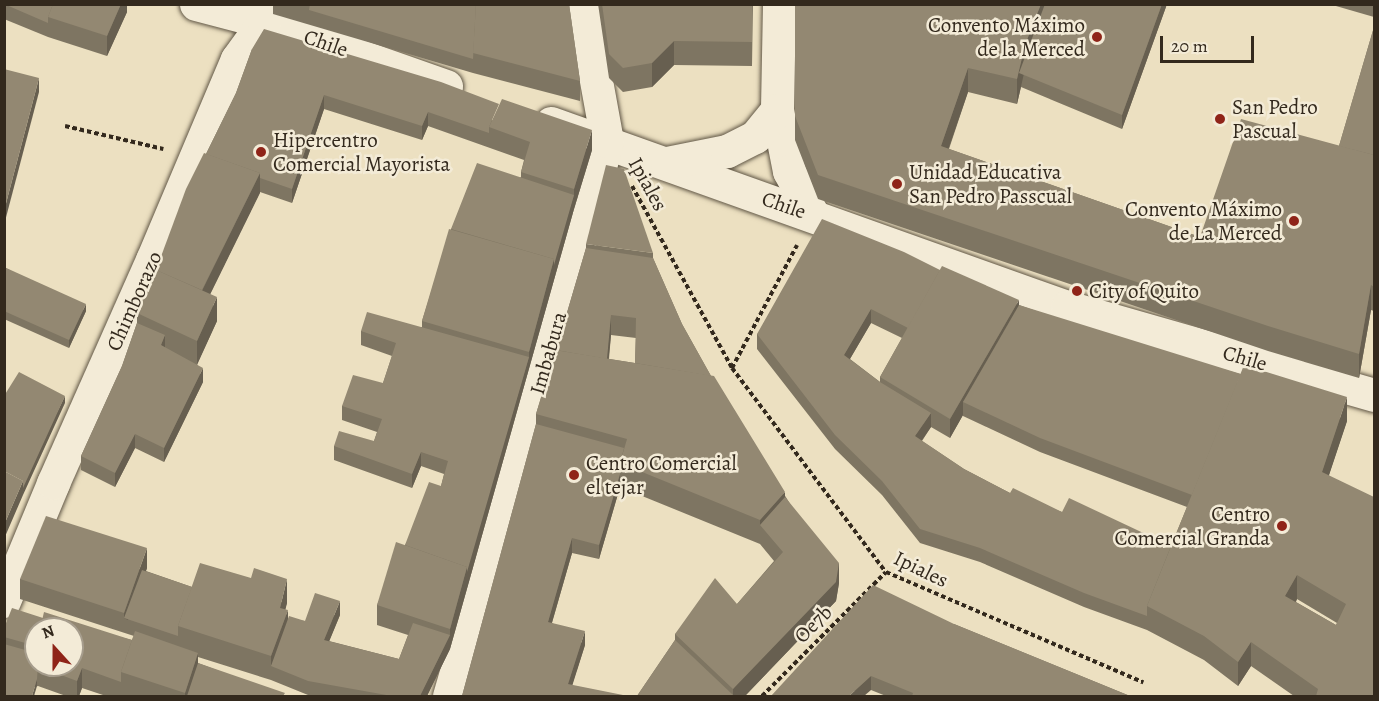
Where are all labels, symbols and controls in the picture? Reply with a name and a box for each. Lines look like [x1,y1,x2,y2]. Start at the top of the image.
place label: Convento Máximo de la Merced [928,12,1085,62]
street label: Chile [301,24,351,62]
scale bar [1163,24,1258,62]
marker: Convento Máximo de la Merced [1090,30,1104,44]
text: 20 m [1171,34,1208,58]
place label: San Pedro Pascual [1232,94,1318,144]
marker: San Pedro Pascual [1213,112,1227,126]
place label: Hipercentro Comercial Mayorista [273,127,450,177]
marker: Hipercentro Comercial Mayorista [254,145,268,159]
street label: Ipiales [623,153,673,215]
place label: Unidad Educativa San Pedro Passcual [909,159,1072,209]
marker: Unidad Educativa San Pedro Passcual [890,177,904,191]
street label: Chile [759,186,809,224]
place label: Convento Máximo de La Merced [1125,196,1282,246]
marker: Convento Máximo de La Merced [1287,214,1301,228]
street label: Chimborazo [101,247,167,355]
place label: City of Quito [1089,278,1199,304]
marker: City of Quito [1070,284,1084,298]
street label: Imbabura [524,309,572,397]
street label: Chile [1220,340,1270,376]
place label: Centro Comercial el tejar [586,450,737,500]
marker: Centro Comercial el tejar [567,468,581,482]
place label: Centro Comercial Granda [1114,501,1270,551]
marker: Centro Comercial Granda [1275,519,1289,533]
street label: Ipiales [890,545,952,593]
street label: Oe7b [789,600,837,648]
north arrow [24,617,84,677]
text: N [39,620,58,644]

